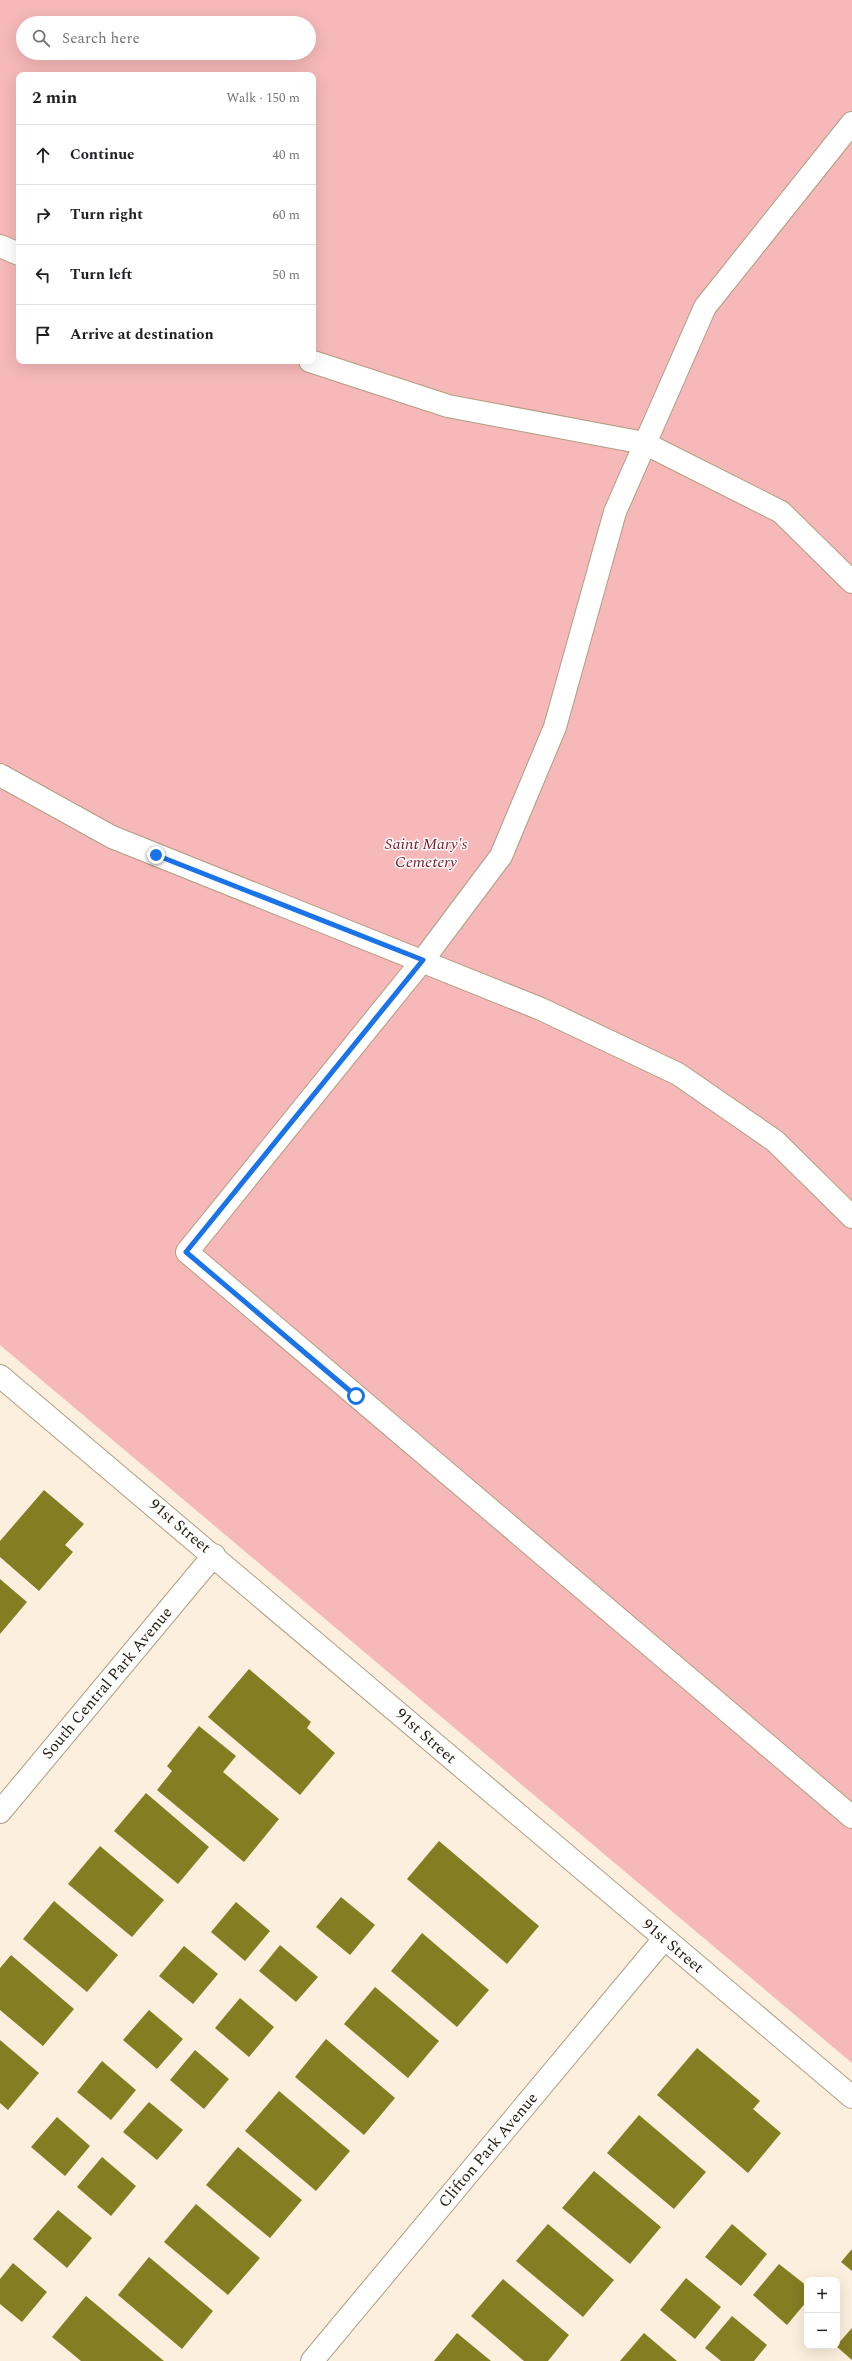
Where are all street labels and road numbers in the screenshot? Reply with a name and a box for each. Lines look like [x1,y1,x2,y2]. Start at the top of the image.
street label: 91st Street [144,1493,216,1559]
street label: South Central Park Avenue [36,1601,178,1765]
street label: 91st Street [390,1703,462,1770]
street label: 91st Street [637,1913,709,1979]
street label: Clifton Park Avenue [432,2087,544,2213]

